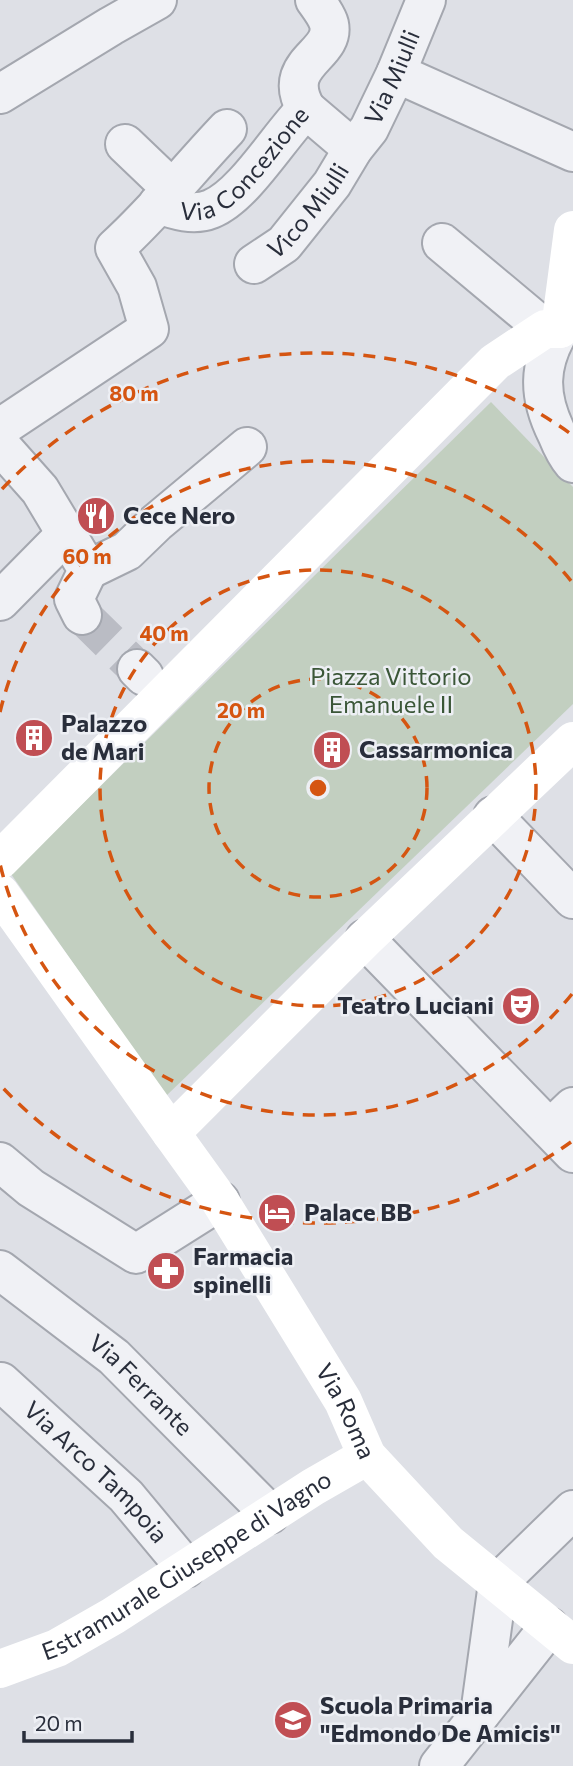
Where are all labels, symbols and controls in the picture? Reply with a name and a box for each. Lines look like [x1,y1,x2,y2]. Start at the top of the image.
street label: Via Miulli [357,25,425,129]
street label: Via Concezione [179,100,314,226]
street label: Vico Miulli [262,157,354,264]
text: 80 m [109,380,159,405]
restaurant icon: Cece Nero [75,495,117,537]
place label: Cece Nero [123,500,235,529]
text: 60 m [62,543,112,568]
text: 40 m [139,620,189,645]
park label: Piazza Vittorio Emanuele II [310,661,472,718]
text: 20 m [217,697,265,722]
place label: Palazzo de Mari [61,708,147,765]
building icon: Palazzo de Mari [13,717,55,759]
building icon: Cassarmonica [311,729,353,771]
place label: Cassarmonica [359,734,513,763]
centre of rings [306,776,330,800]
theatre icon: Teatro Luciani [500,985,542,1027]
place label: Teatro Luciani [337,990,494,1019]
hotel icon: Palace BB [256,1192,298,1234]
place label: Palace BB [304,1197,412,1226]
place label: Farmacia spinelli [193,1241,293,1298]
pharmacy icon: Farmacia spinelli [145,1250,187,1292]
street label: Via Ferrante [84,1327,200,1441]
street label: Via Roma [310,1358,382,1463]
street label: Via Arco Tampoia [19,1394,175,1548]
street label: Estramurale Giuseppe di Vagno [37,1464,336,1665]
place label: Scuola Primaria "Edmondo De Amicis" [320,1690,561,1747]
school or university icon: Scuola Primaria "Edmondo De Amicis" [272,1699,314,1741]
scale bar [24,1700,133,1744]
text: 20 m [35,1710,83,1735]

